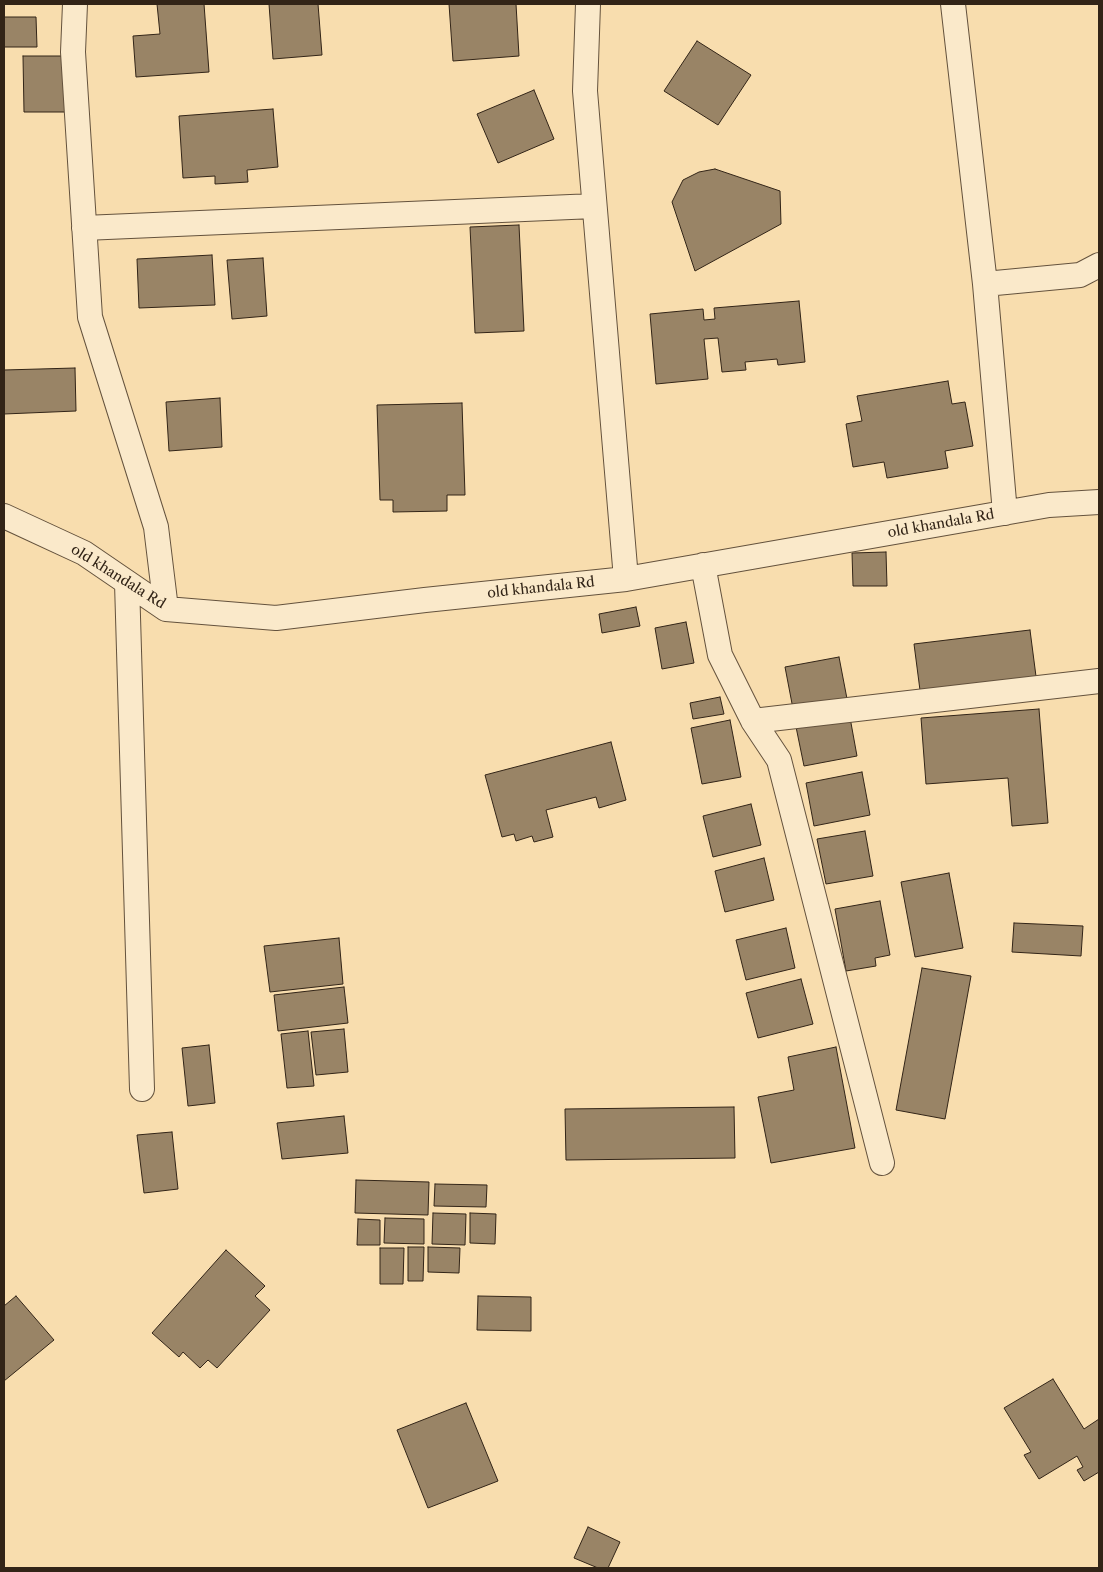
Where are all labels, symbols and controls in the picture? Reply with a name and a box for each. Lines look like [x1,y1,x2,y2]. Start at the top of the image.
street label: old khandala Rd [886,506,996,542]
street label: old khandala Rd [68,541,168,613]
street label: old khandala Rd [486,574,596,602]

